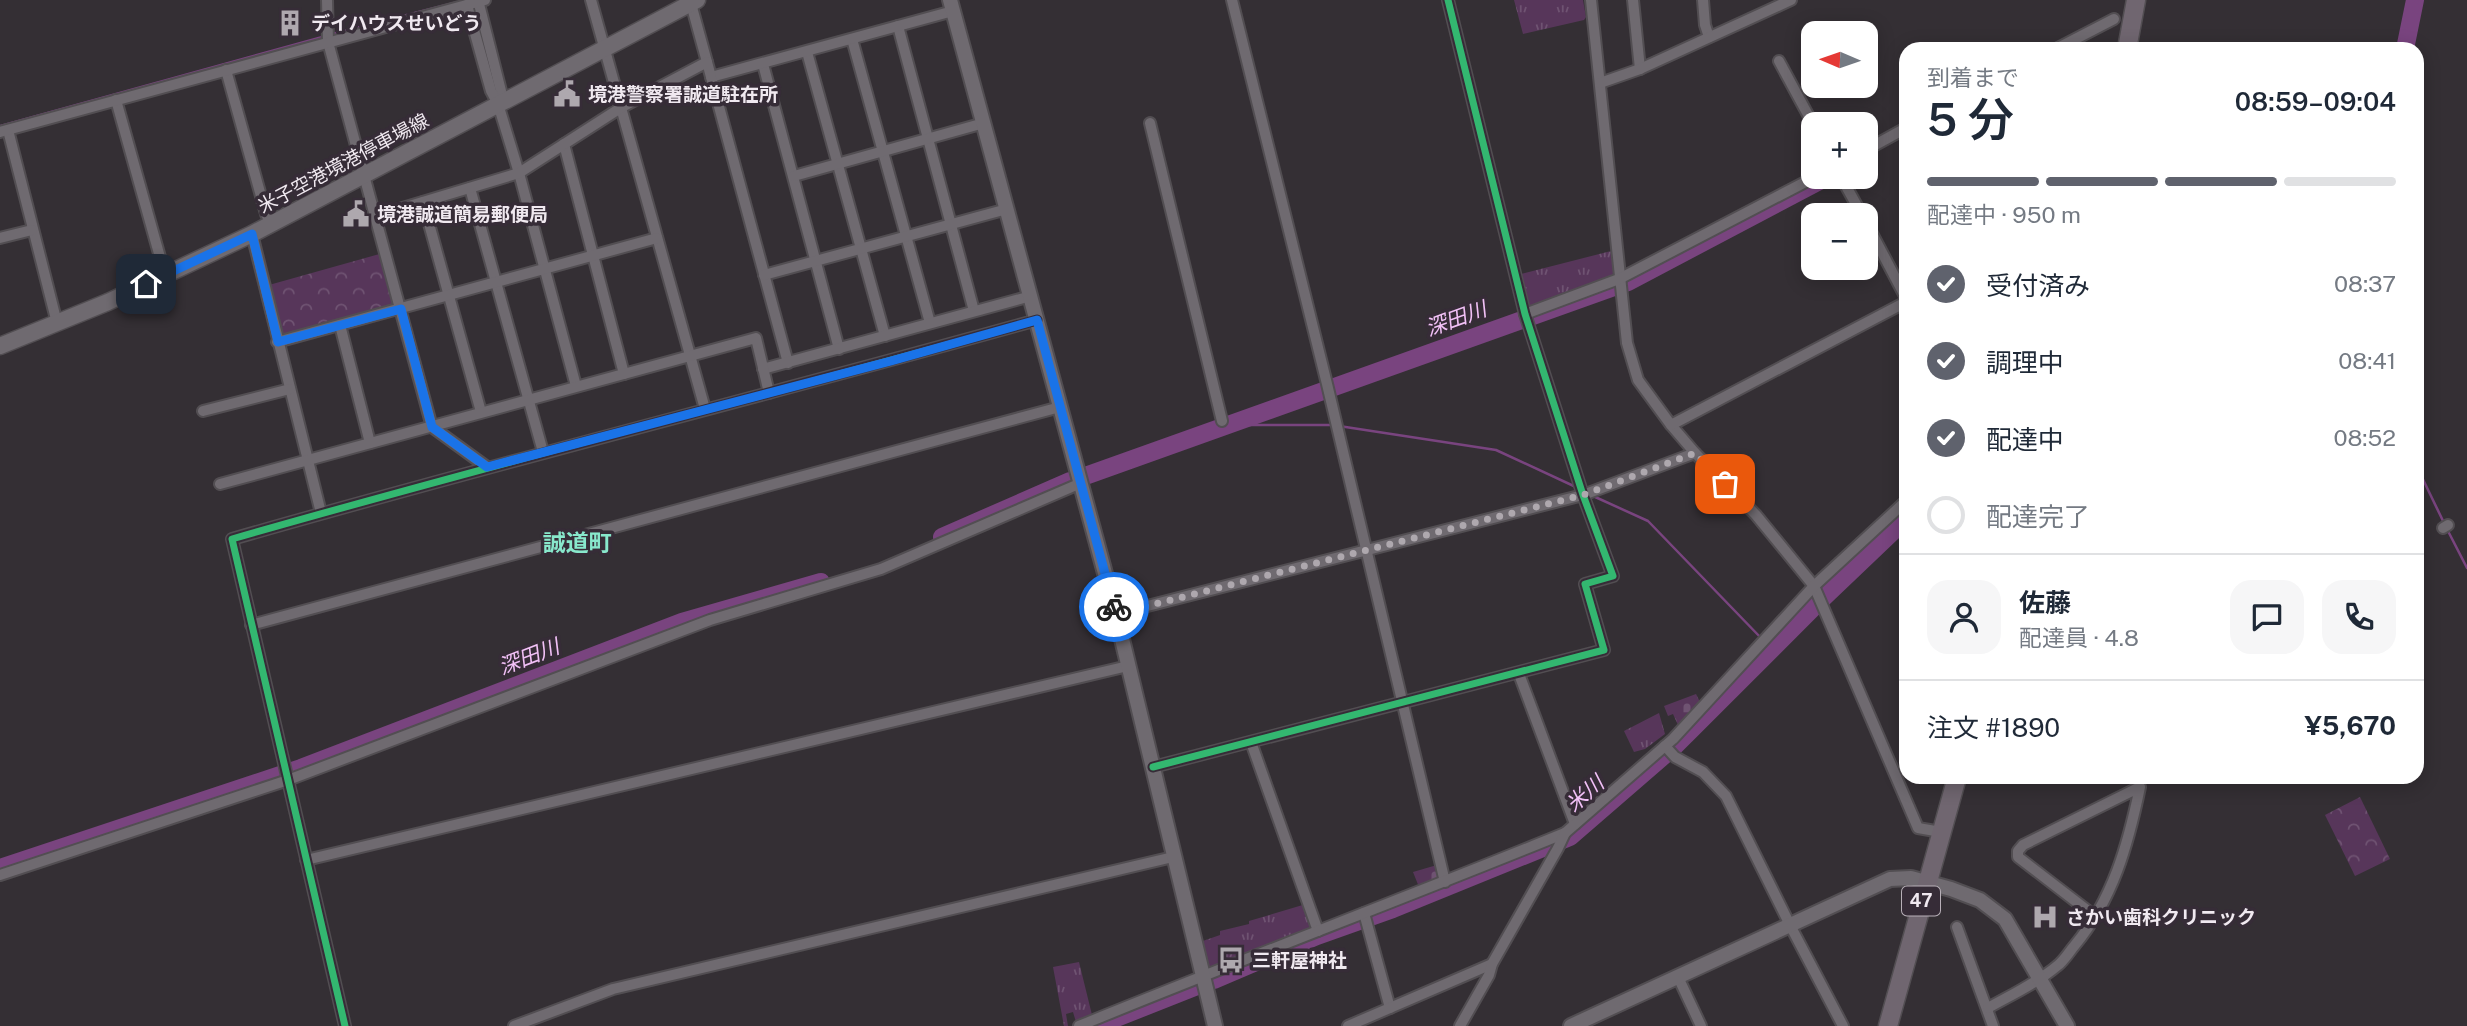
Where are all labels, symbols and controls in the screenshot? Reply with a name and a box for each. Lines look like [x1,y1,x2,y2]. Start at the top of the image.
building icon: デイハウスせいどう [275,8,305,38]
place label: デイハウスせいどう [311,12,482,34]
north arrow [1801,21,1878,98]
map controls [1801,21,1878,280]
text: 到着まで [1927,64,2019,91]
public building icon: 境港警察署誠道駐在所 [552,79,582,109]
place label: 境港警察署誠道駐在所 [588,83,778,105]
text: 08:59–09:04 [2235,86,2396,117]
text: 5 分 [1927,92,2014,146]
street label: 米子空港境港停車場線 [254,109,432,217]
button: + [1801,112,1878,189]
public building icon: 境港誠道簡易郵便局 [341,199,371,229]
text: 配達中 · 950 m [1927,201,2081,228]
place label: 境港誠道簡易郵便局 [377,203,548,225]
button: − [1801,203,1878,280]
pin [116,254,176,314]
icon: home [127,265,165,303]
icon: check [1927,265,1965,303]
text: 受付済み [1986,270,2090,301]
text: 08:37 [2334,270,2396,297]
water label: 深田川 [1422,295,1492,341]
icon: check [1927,342,1965,380]
text: 調理中 [1986,347,2064,378]
text: 08:41 [2338,347,2396,374]
icon: check [1927,419,1965,457]
text: 配達中 [1986,424,2064,455]
text: 08:52 [2334,424,2396,451]
pin [1695,454,1755,514]
icon: bag [1706,465,1744,503]
text: 配達完了 [1986,501,2090,532]
district label: 誠道町 [543,529,612,556]
courier [1079,572,1149,642]
button: person [1927,580,2001,654]
button: chat [2230,580,2304,654]
button: phone [2322,580,2396,654]
text: 佐藤 [2019,587,2071,618]
icon: bike [1095,588,1133,626]
text: 配達員 · 4.8 [2019,624,2139,651]
water label: 深田川 [495,633,565,679]
text: ¥5,670 [2305,710,2396,741]
text: 注文 #1890 [1927,712,2060,743]
water label: 米川 [1561,769,1610,817]
road number: 47 [1902,887,1940,916]
hospital icon: さかい歯科クリニック [2030,902,2060,932]
place label: さかい歯科クリニック [2066,906,2256,928]
bus stop icon: 三軒屋神社 [1216,945,1246,975]
place label: 三軒屋神社 [1252,949,1347,971]

